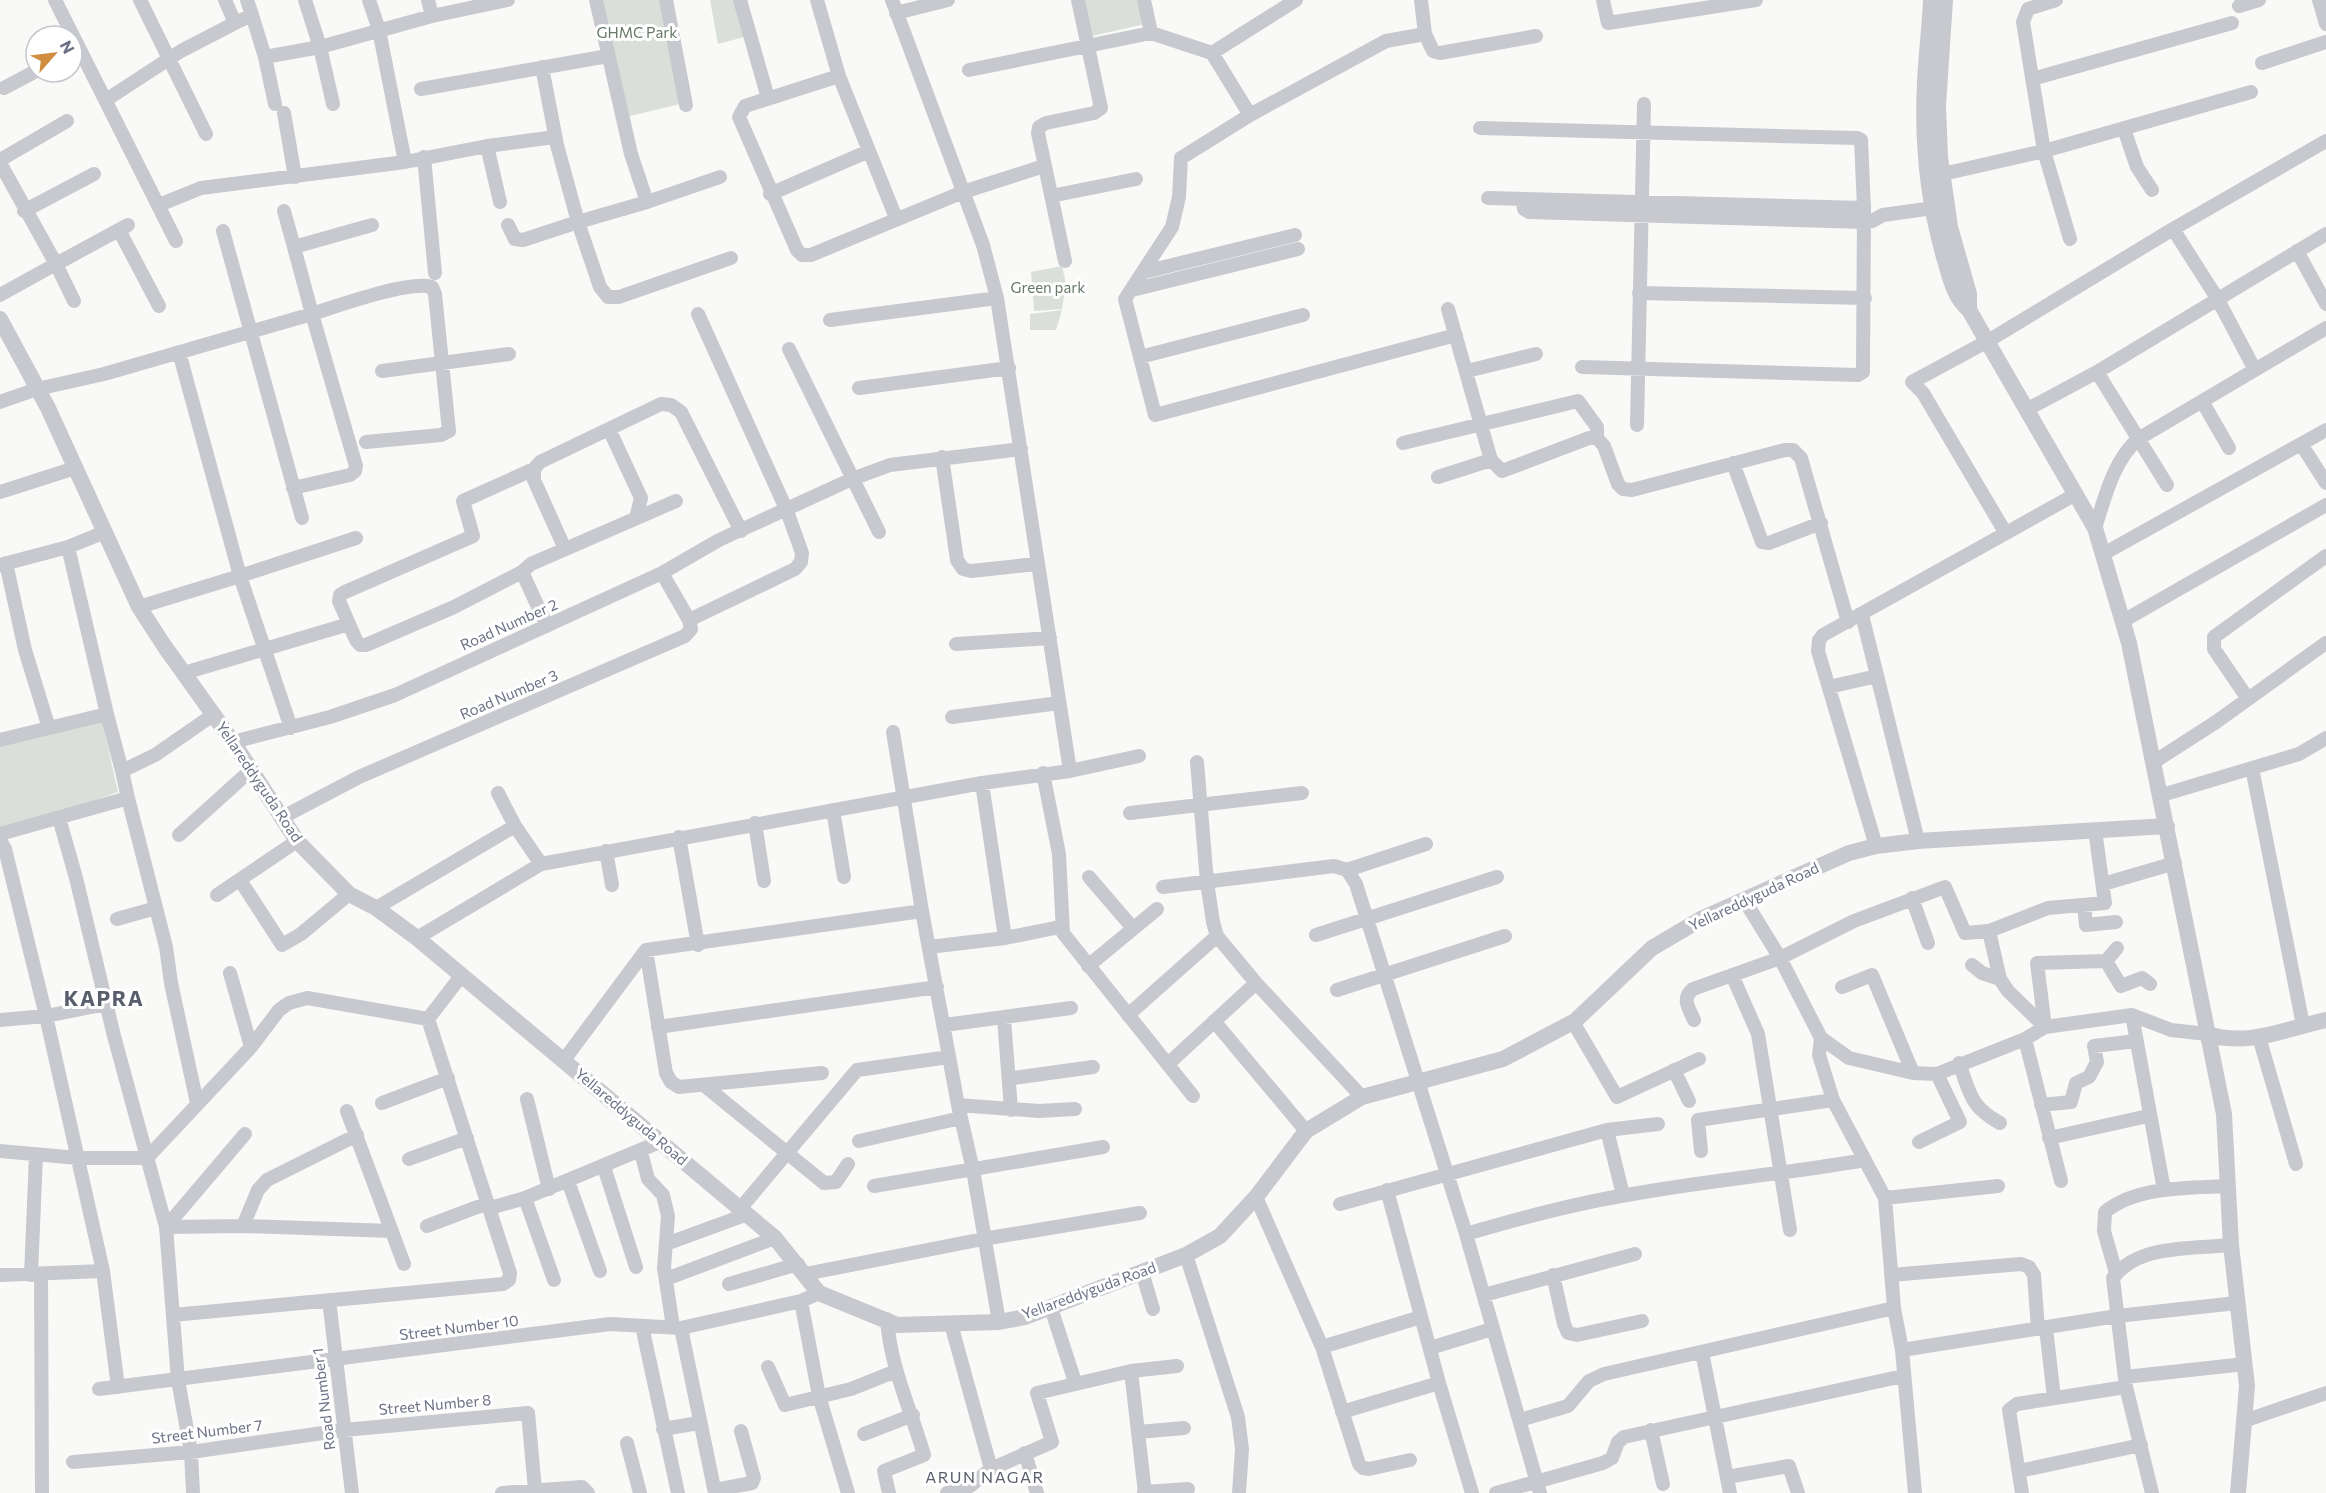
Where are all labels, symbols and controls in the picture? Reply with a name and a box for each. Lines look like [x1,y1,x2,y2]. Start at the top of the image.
park label: GHMC Park [597,23,677,41]
north arrow [24,24,84,84]
text: N [56,37,79,56]
park label: Green park [1011,278,1085,296]
street label: Road Number 2 [457,595,560,654]
street label: Road Number 3 [457,665,560,723]
street label: Yellareddyguda Road [213,718,307,845]
street label: Yellareddyguda Road [1686,858,1821,934]
district label: KAPRA [64,985,144,1010]
street label: Yellareddyguda Road [572,1064,692,1169]
street label: Yellareddyguda Road [1019,1257,1158,1323]
street label: Street Number 10 [398,1311,519,1343]
street label: Road Number 1 [308,1347,338,1451]
street label: Street Number 8 [378,1390,492,1418]
street label: Street Number 7 [150,1415,263,1447]
district label: ARUN NAGAR [925,1467,1045,1486]

